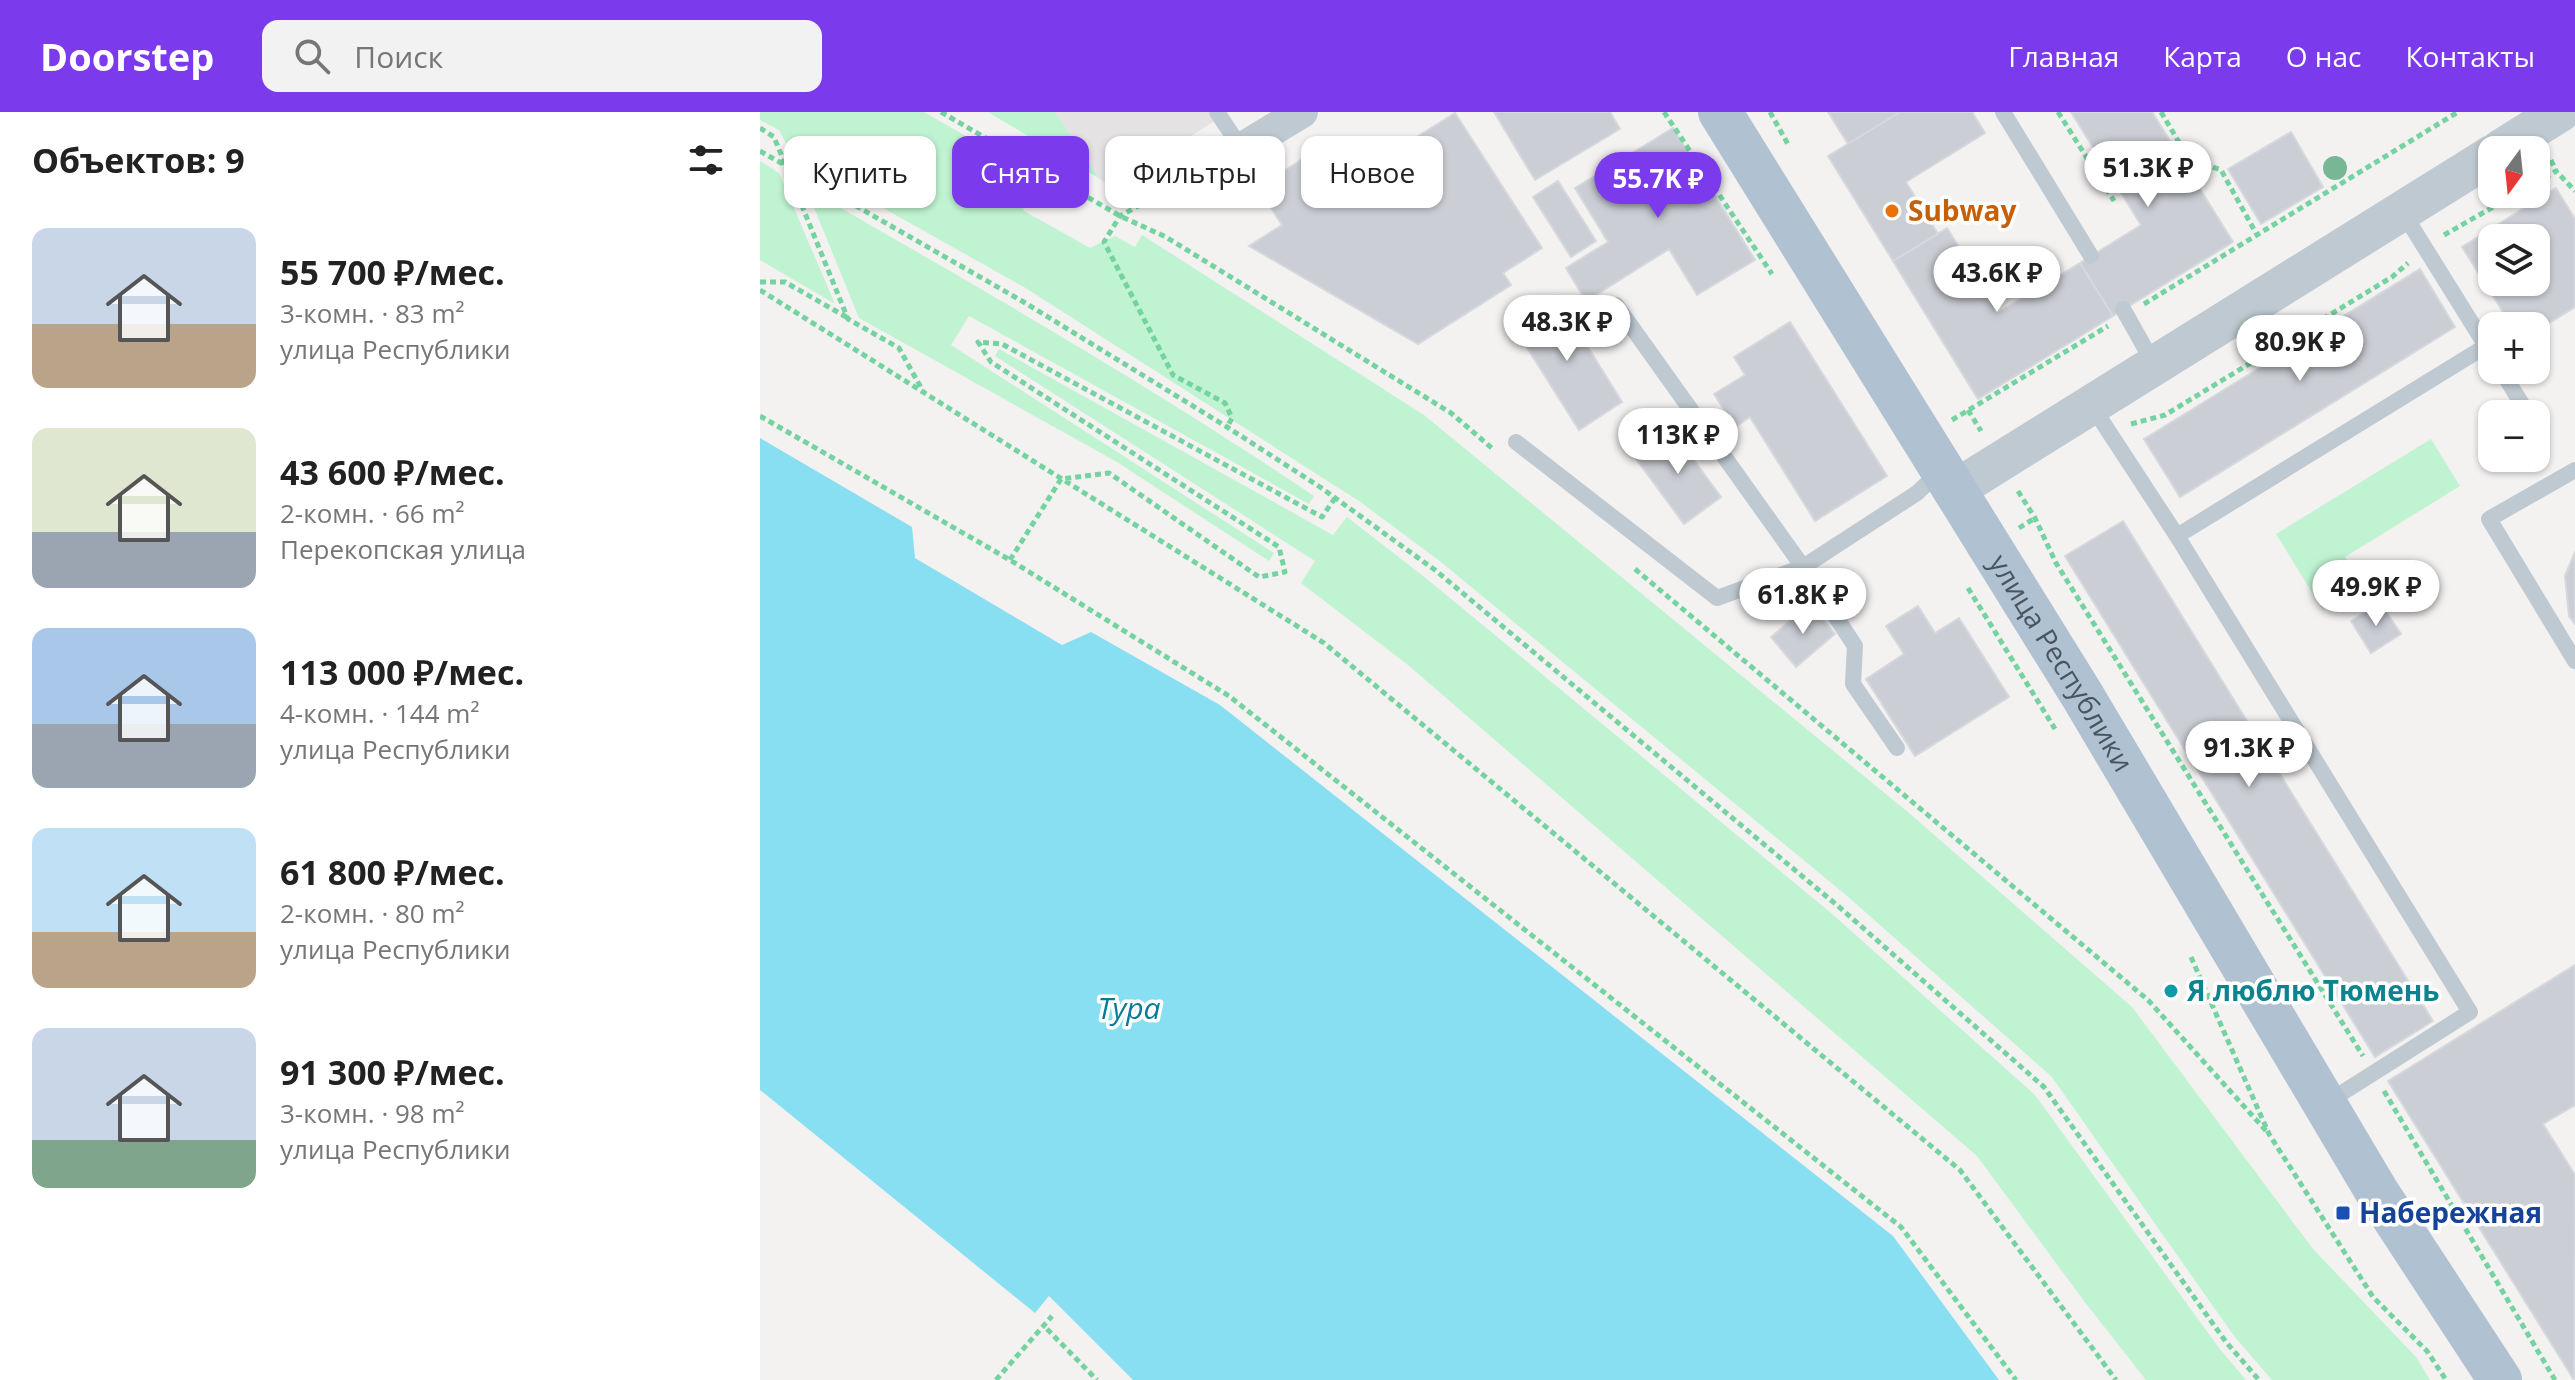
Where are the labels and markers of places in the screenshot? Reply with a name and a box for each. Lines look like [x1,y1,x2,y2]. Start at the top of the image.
pin: 51.3K ₽ [2074,141,2222,209]
pin: 55.7K ₽ [1584,152,1732,220]
place label: Subway [1908,191,2016,229]
marker: Subway [1883,202,1901,220]
pin: 43.6K ₽ [1923,246,2071,314]
pin: 48.3K ₽ [1493,295,1641,363]
pin: 80.9K ₽ [2226,315,2374,383]
pin: 113K ₽ [1613,408,1743,476]
pin: 49.9K ₽ [2302,560,2450,628]
pin: 61.8K ₽ [1729,568,1877,636]
pin: 91.3K ₽ [2175,721,2323,789]
place label: Я люблю Тюмень [2186,971,2440,1009]
marker: Я люблю Тюмень [2162,982,2180,1000]
place label: Набережная [2359,1193,2542,1231]
marker: Набережная [2334,1204,2352,1222]

